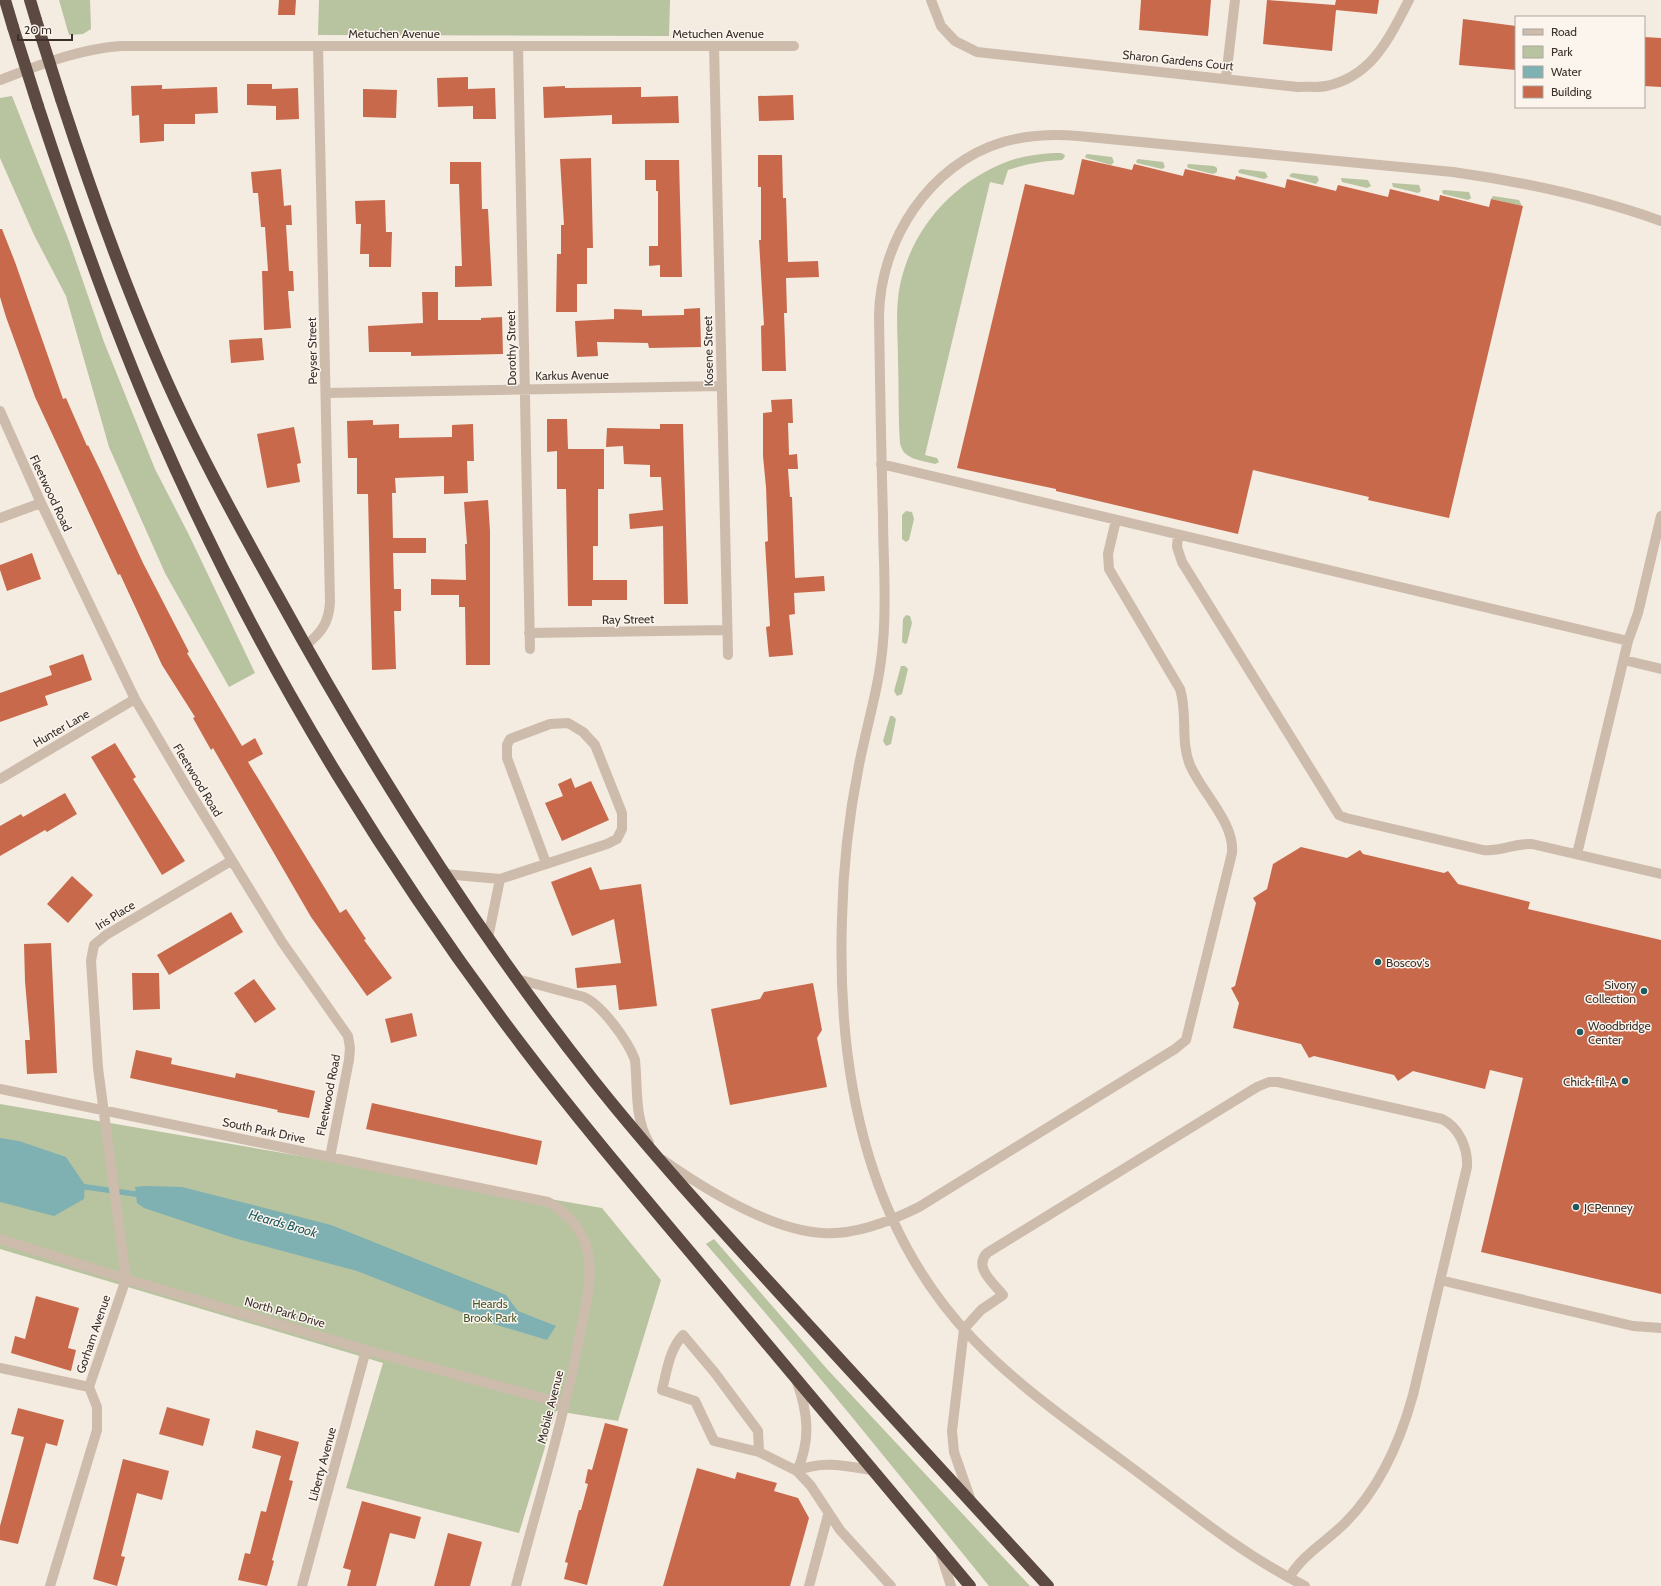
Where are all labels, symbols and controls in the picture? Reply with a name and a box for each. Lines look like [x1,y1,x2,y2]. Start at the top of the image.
scale bar [18,16,72,42]
legend [1515,16,1645,108]
text: 20 m [24,22,52,37]
text: Road [1551,24,1577,39]
street label: Metuchen Avenue [348,26,440,41]
street label: Metuchen Avenue [672,26,764,41]
text: Park [1551,44,1573,59]
street label: Sharon Gardens Court [1122,47,1234,73]
text: Water [1551,64,1582,79]
text: Building [1551,84,1593,99]
street label: Dorothy Street [503,310,519,386]
street label: Kosene Street [700,316,716,386]
street label: Peyser Street [304,317,320,385]
street label: Karkus Avenue [535,367,609,383]
street label: Fleetwood Road [27,452,75,534]
street label: Ray Street [602,611,654,627]
street label: Hunter Lane [30,706,92,750]
street label: Fleetwood Road [170,741,226,819]
street label: Iris Place [92,897,138,933]
place label: Boscov's [1386,955,1429,970]
marker: Boscov's [1373,957,1383,967]
place label: Sivory Collection [1585,977,1636,1006]
marker: Sivory Collection [1639,986,1649,996]
place label: Woodbridge Center [1588,1018,1651,1047]
marker: Woodbridge Center [1575,1027,1585,1037]
street label: Fleetwood Road [313,1053,343,1137]
place label: Chick-fil-A [1563,1074,1618,1089]
marker: Chick-fil-A [1620,1076,1630,1086]
street label: South Park Drive [221,1114,307,1146]
place label: JCPenney [1583,1200,1633,1215]
marker: JCPenney [1571,1202,1581,1212]
water label: Heards Brook [247,1206,319,1240]
street label: Gorham Avenue [73,1293,113,1375]
street label: North Park Drive [243,1293,327,1331]
park label: Heards Brook Park [463,1296,517,1325]
street label: Mobile Avenue [534,1369,566,1445]
street label: Liberty Avenue [305,1425,339,1503]

